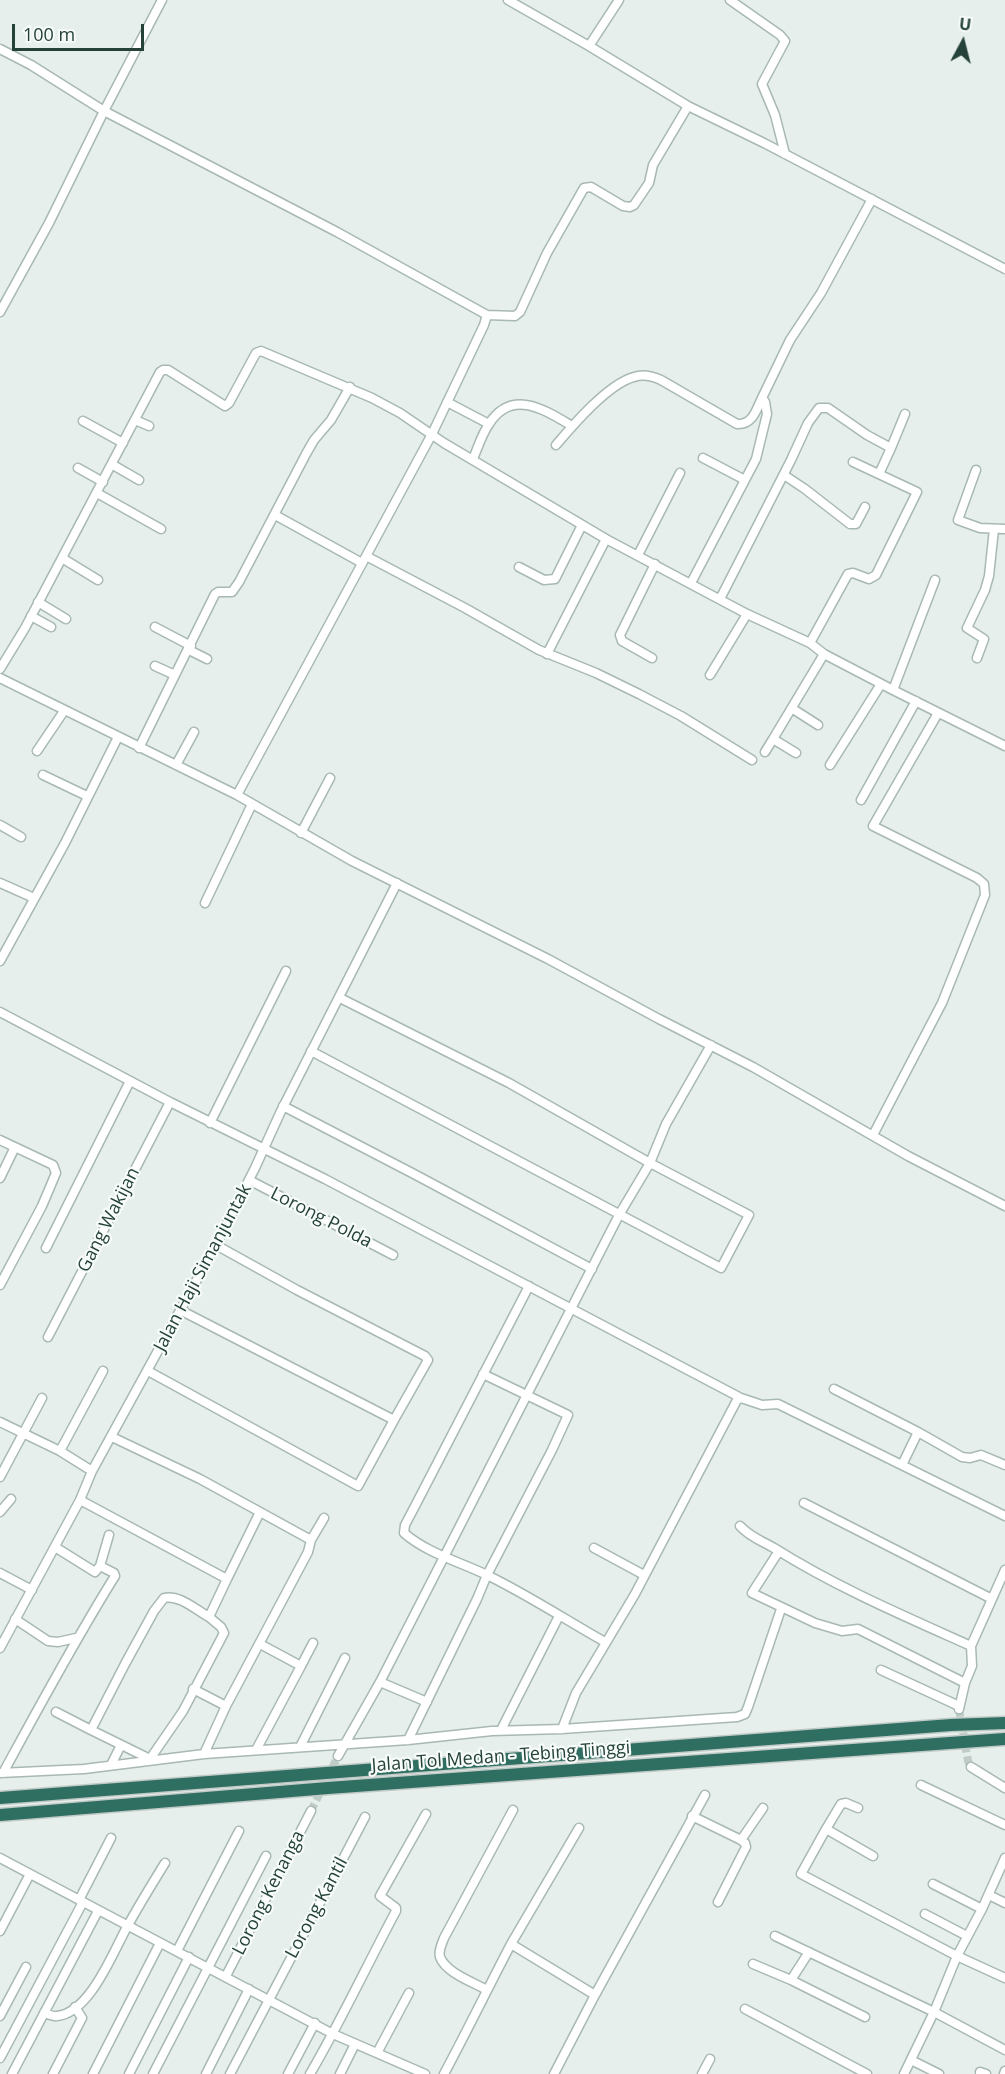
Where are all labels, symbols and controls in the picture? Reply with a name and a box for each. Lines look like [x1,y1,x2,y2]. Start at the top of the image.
scale bar [15,12,147,50]
north arrow [933,12,993,72]
text: U [958,12,973,36]
text: 100 m [23,22,75,46]
street label: Gang Wakijan [73,1164,145,1276]
street label: Jalan Haji Simanjuntak [150,1180,256,1356]
street label: Lorong Polda [267,1183,375,1253]
street label: Jalan Tol Medan - Tebing Tinggi [371,1737,631,1777]
street label: Lorong Kenanga [228,1827,310,1959]
street label: Lorong Kantil [281,1854,353,1962]

